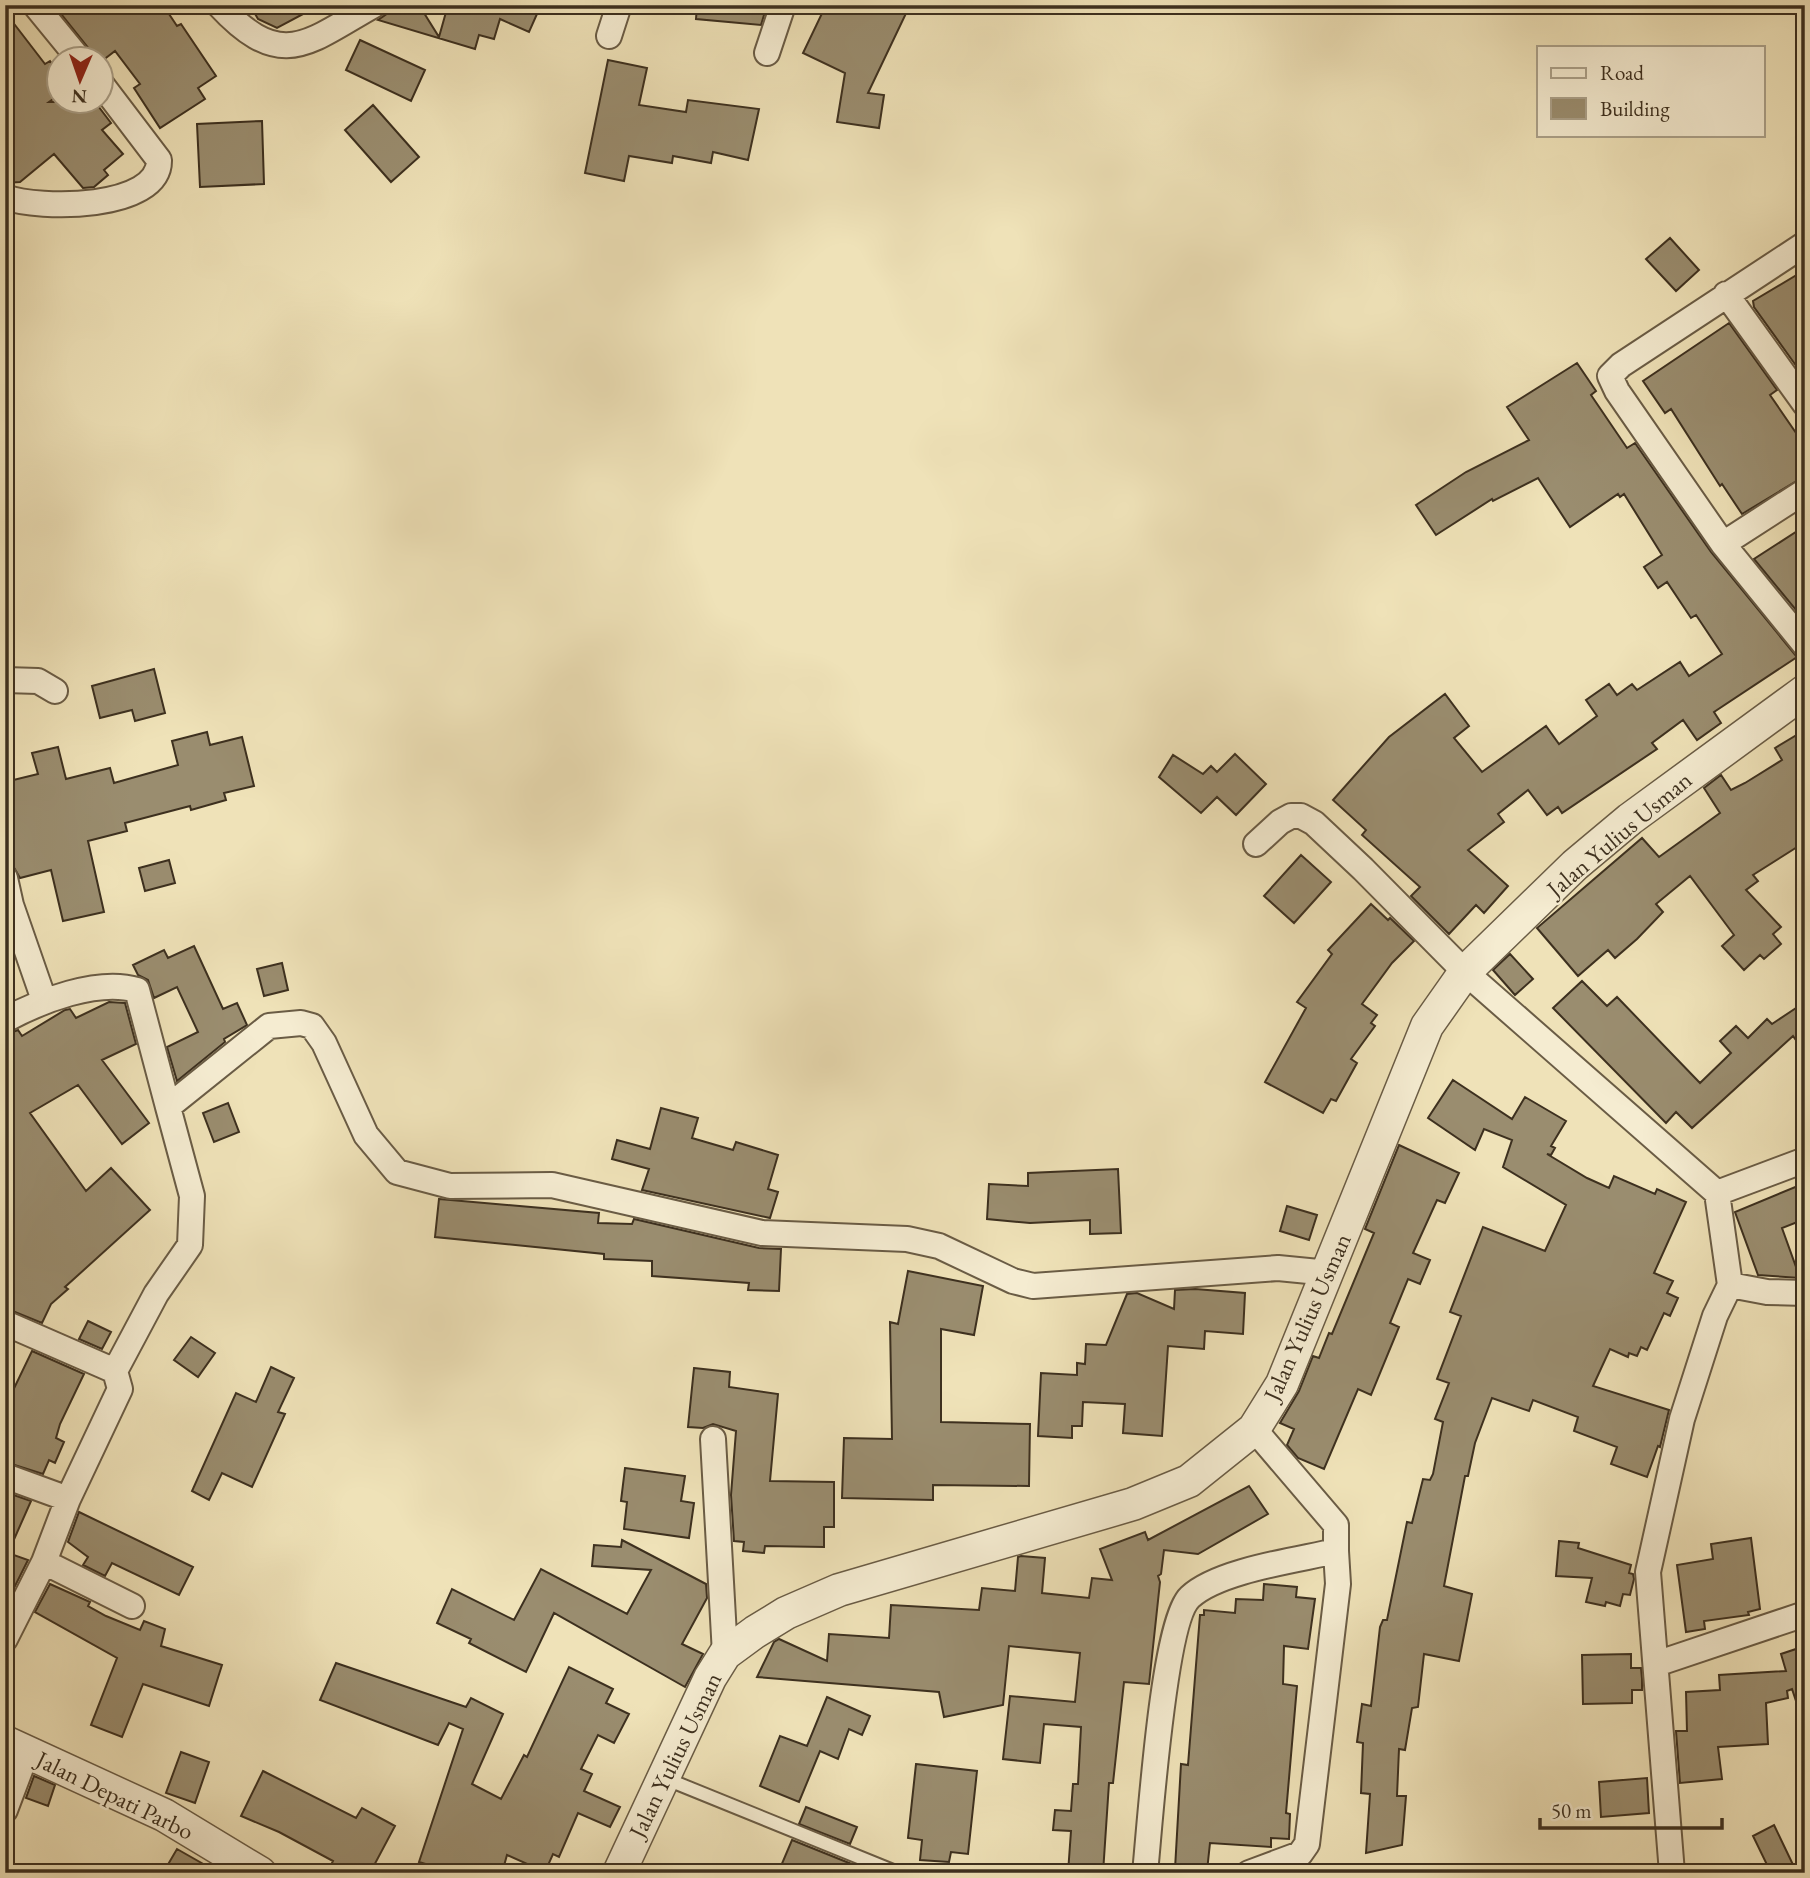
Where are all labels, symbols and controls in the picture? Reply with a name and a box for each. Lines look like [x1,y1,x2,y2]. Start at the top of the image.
north arrow [46,46,116,116]
legend [1537,46,1764,136]
text: Road [1600,59,1644,86]
text: N [71,84,88,109]
text: Building [1600,95,1670,122]
street label: Jalan Yulius Usman [1538,764,1698,905]
street label: Jalan Yulius Usman [1255,1228,1358,1407]
street label: Jalan Yulius Usman [621,1667,729,1845]
street label: Jalan Depati Parbo [29,1743,199,1847]
scale bar [1540,1787,1722,1831]
text: 50 m [1551,1797,1592,1824]

